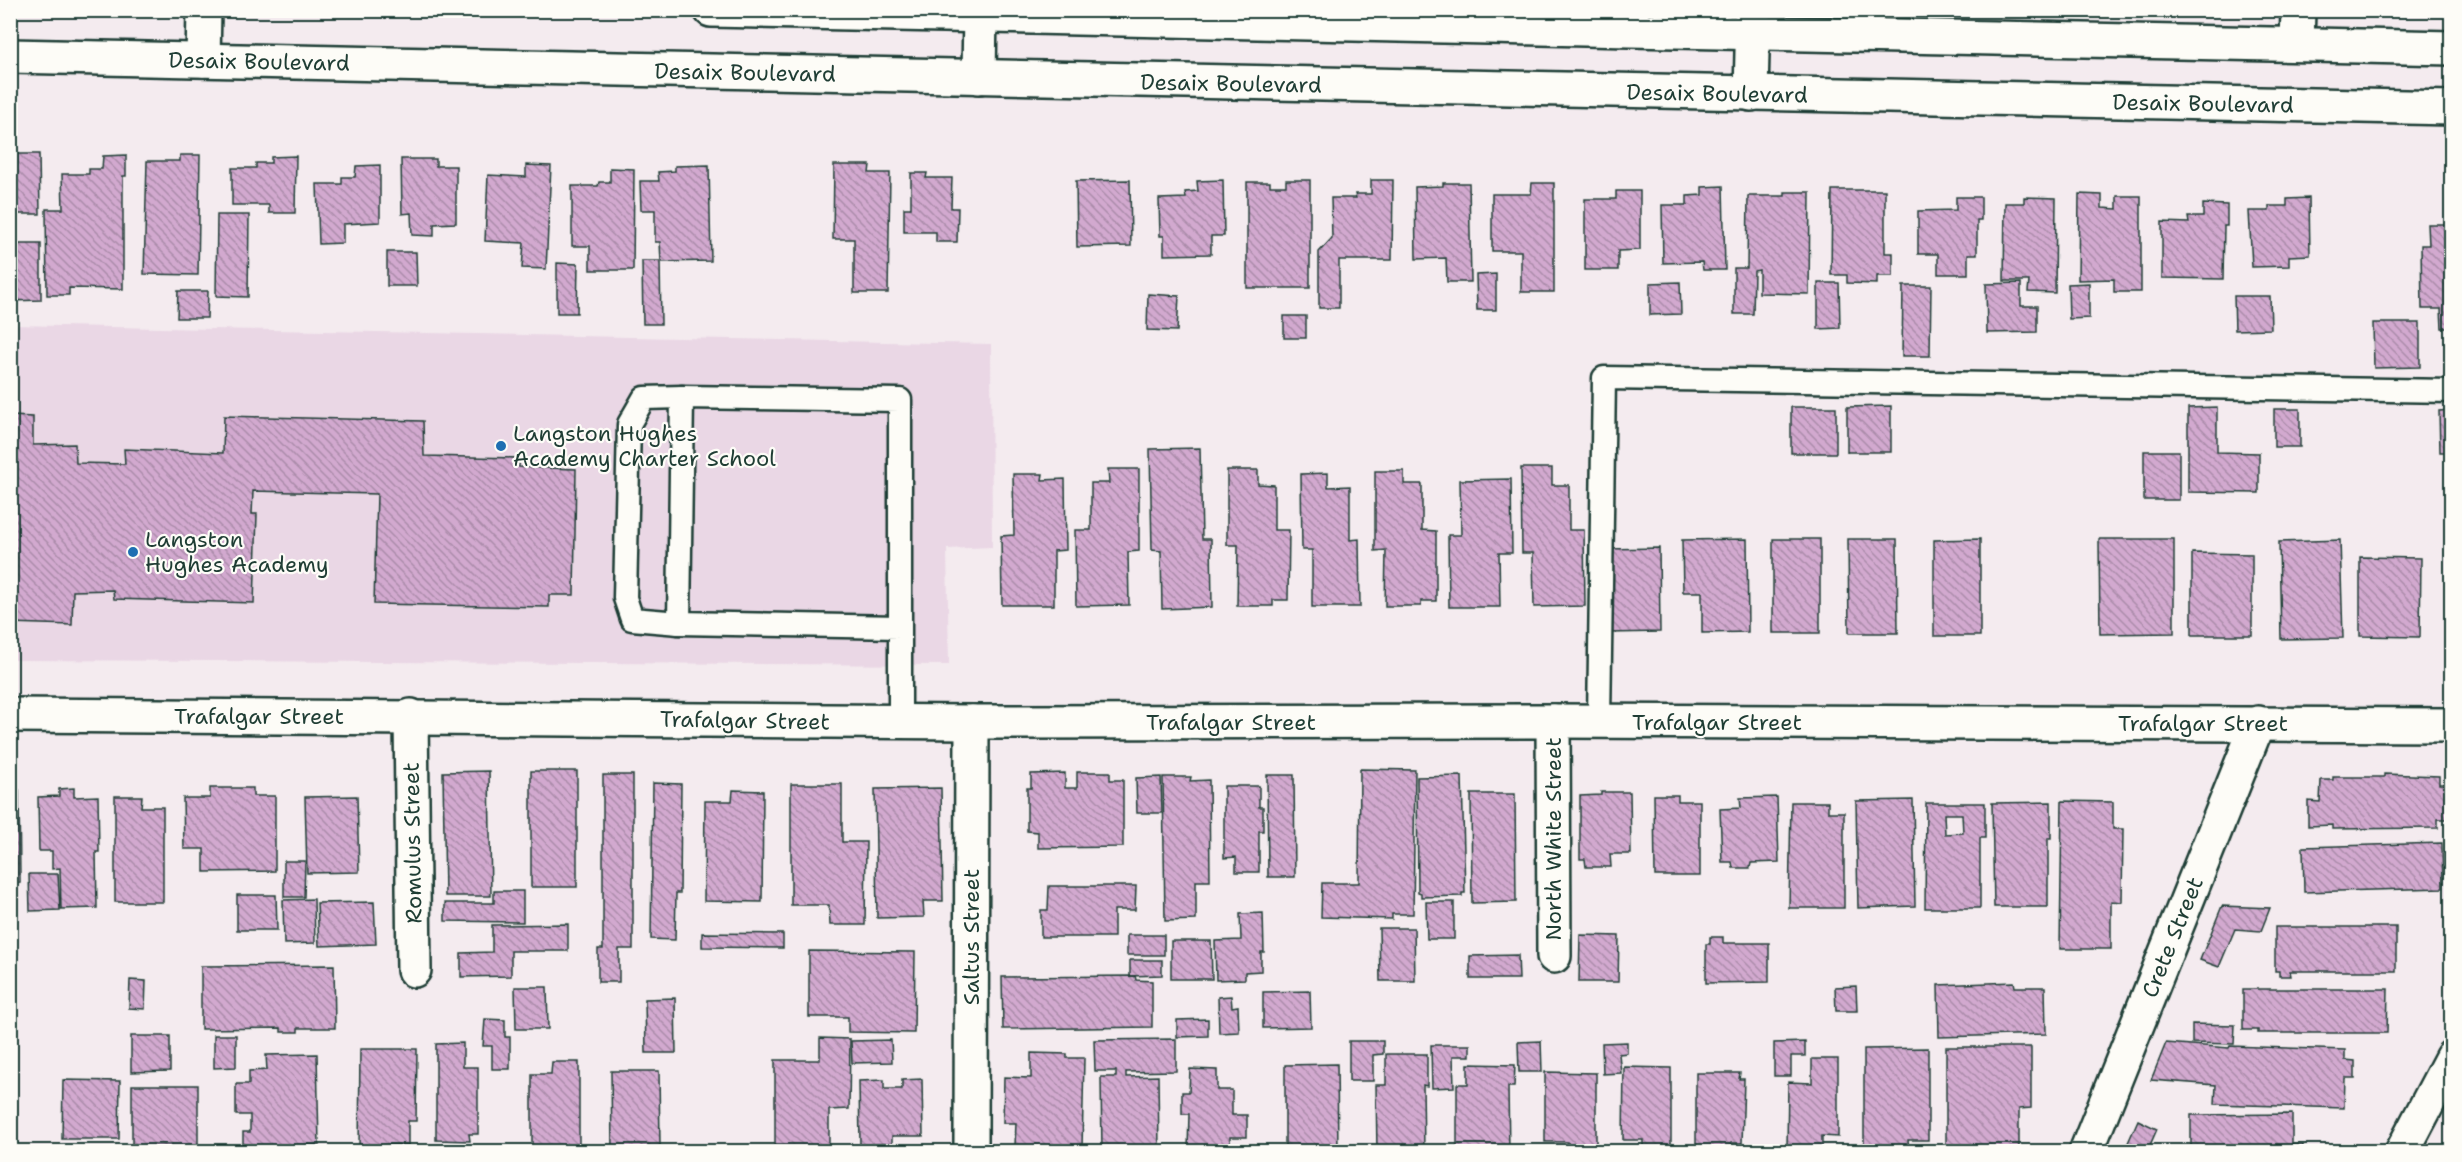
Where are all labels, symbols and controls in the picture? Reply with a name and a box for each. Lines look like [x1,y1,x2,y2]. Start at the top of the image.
street label: Desaix Boulevard [168,45,350,78]
street label: Desaix Boulevard [654,56,836,89]
street label: Desaix Boulevard [1140,67,1322,100]
street label: Desaix Boulevard [1626,77,1808,110]
street label: Desaix Boulevard [2112,87,2294,120]
place label: Langston Hughes Academy Charter School [513,419,776,473]
marker: Langston Hughes Academy Charter School [494,439,508,453]
place label: Langston Hughes Academy [145,525,329,579]
marker: Langston Hughes Academy [126,545,140,559]
street label: Trafalgar Street [174,702,344,731]
street label: Trafalgar Street [660,705,830,736]
street label: Trafalgar Street [1146,708,1316,737]
street label: Trafalgar Street [1632,708,1802,737]
street label: Trafalgar Street [2118,709,2288,738]
street label: North White Street [1539,737,1568,941]
street label: Romulus Street [397,762,428,924]
street label: Saltus Street [957,869,986,1005]
street label: Crete Street [2135,873,2210,1002]

